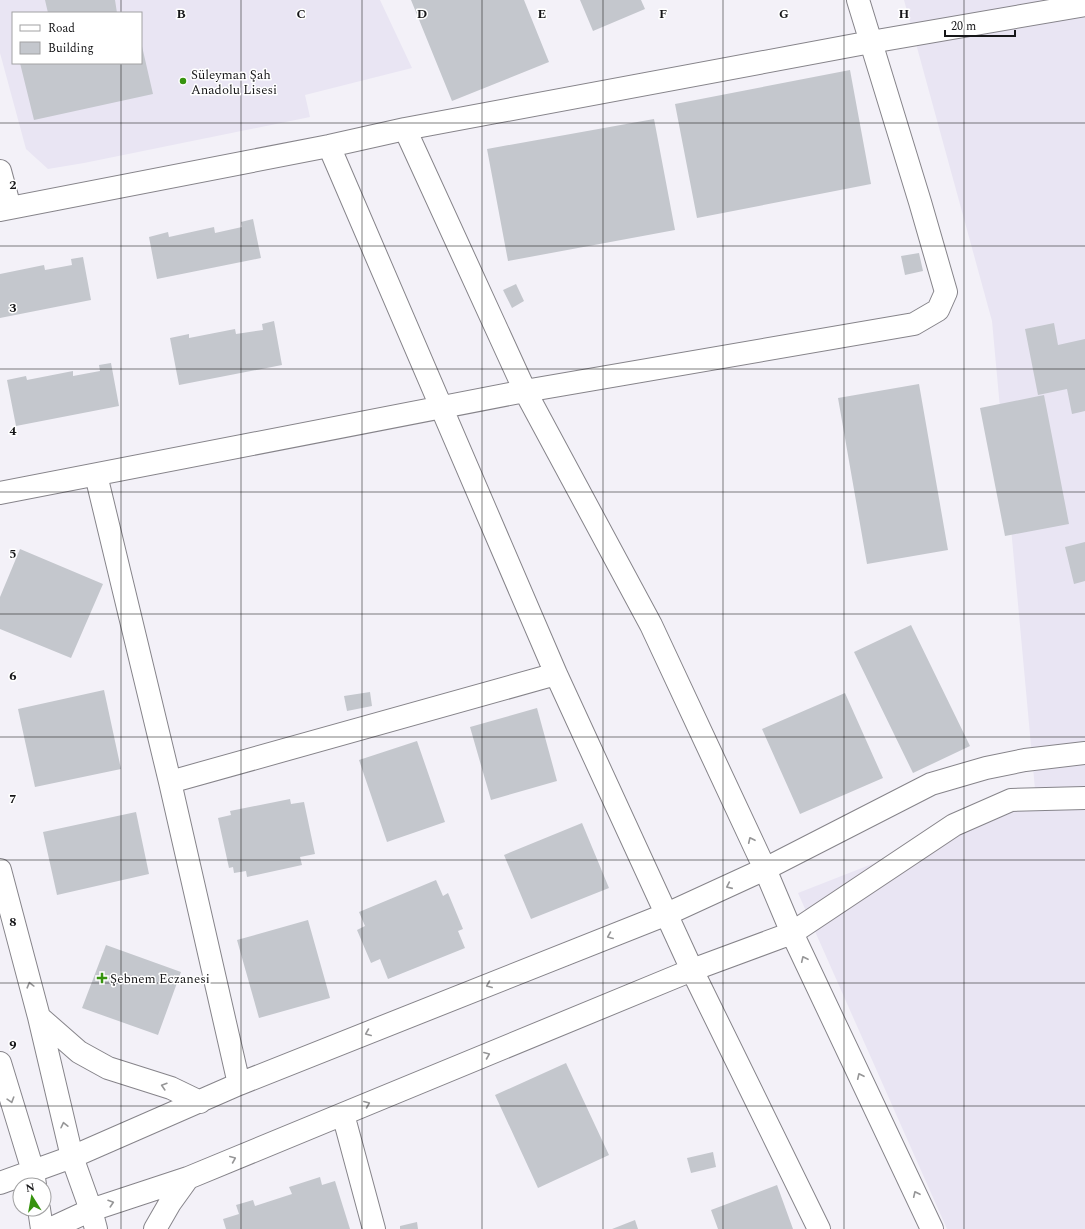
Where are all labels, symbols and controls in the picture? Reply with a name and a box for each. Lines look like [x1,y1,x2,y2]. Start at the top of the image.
text: B [176,4,186,24]
text: C [296,4,306,24]
text: D [417,4,427,24]
text: E [538,4,547,24]
text: F [659,4,667,24]
text: G [779,4,789,24]
text: H [899,4,910,24]
legend [12,12,142,64]
scale bar [945,12,1015,38]
text: 20 m [951,17,976,36]
text: Road [48,19,75,38]
text: Building [48,39,94,58]
place label: Süleyman Şah Anadolu Lisesi [191,65,277,100]
marker: Süleyman Şah Anadolu Lisesi [178,76,188,86]
text: 2 [9,175,17,195]
text: 3 [9,298,17,318]
text: 4 [9,421,17,441]
text: 5 [9,544,17,564]
text: 6 [9,666,17,686]
text: 7 [9,789,17,809]
one-way arrow [748,837,756,845]
one-way arrow [726,881,733,889]
text: 8 [9,912,17,932]
one-way arrow [606,932,613,940]
one-way arrow [801,956,809,963]
place label: Şebnem Eczanesi [110,969,210,989]
marker: Şebnem Eczanesi [97,973,107,983]
one-way arrow [485,980,492,988]
one-way arrow [27,982,35,988]
one-way arrow [365,1028,372,1036]
text: 9 [9,1035,17,1055]
one-way arrow [483,1051,490,1059]
one-way arrow [857,1073,865,1081]
one-way arrow [161,1082,168,1091]
one-way arrow [6,1096,15,1103]
one-way arrow [362,1101,370,1109]
one-way arrow [61,1122,69,1128]
one-way arrow [229,1156,237,1164]
north arrow [12,1177,52,1217]
text: N [24,1178,36,1197]
one-way arrow [913,1190,921,1198]
one-way arrow [108,1199,115,1208]

